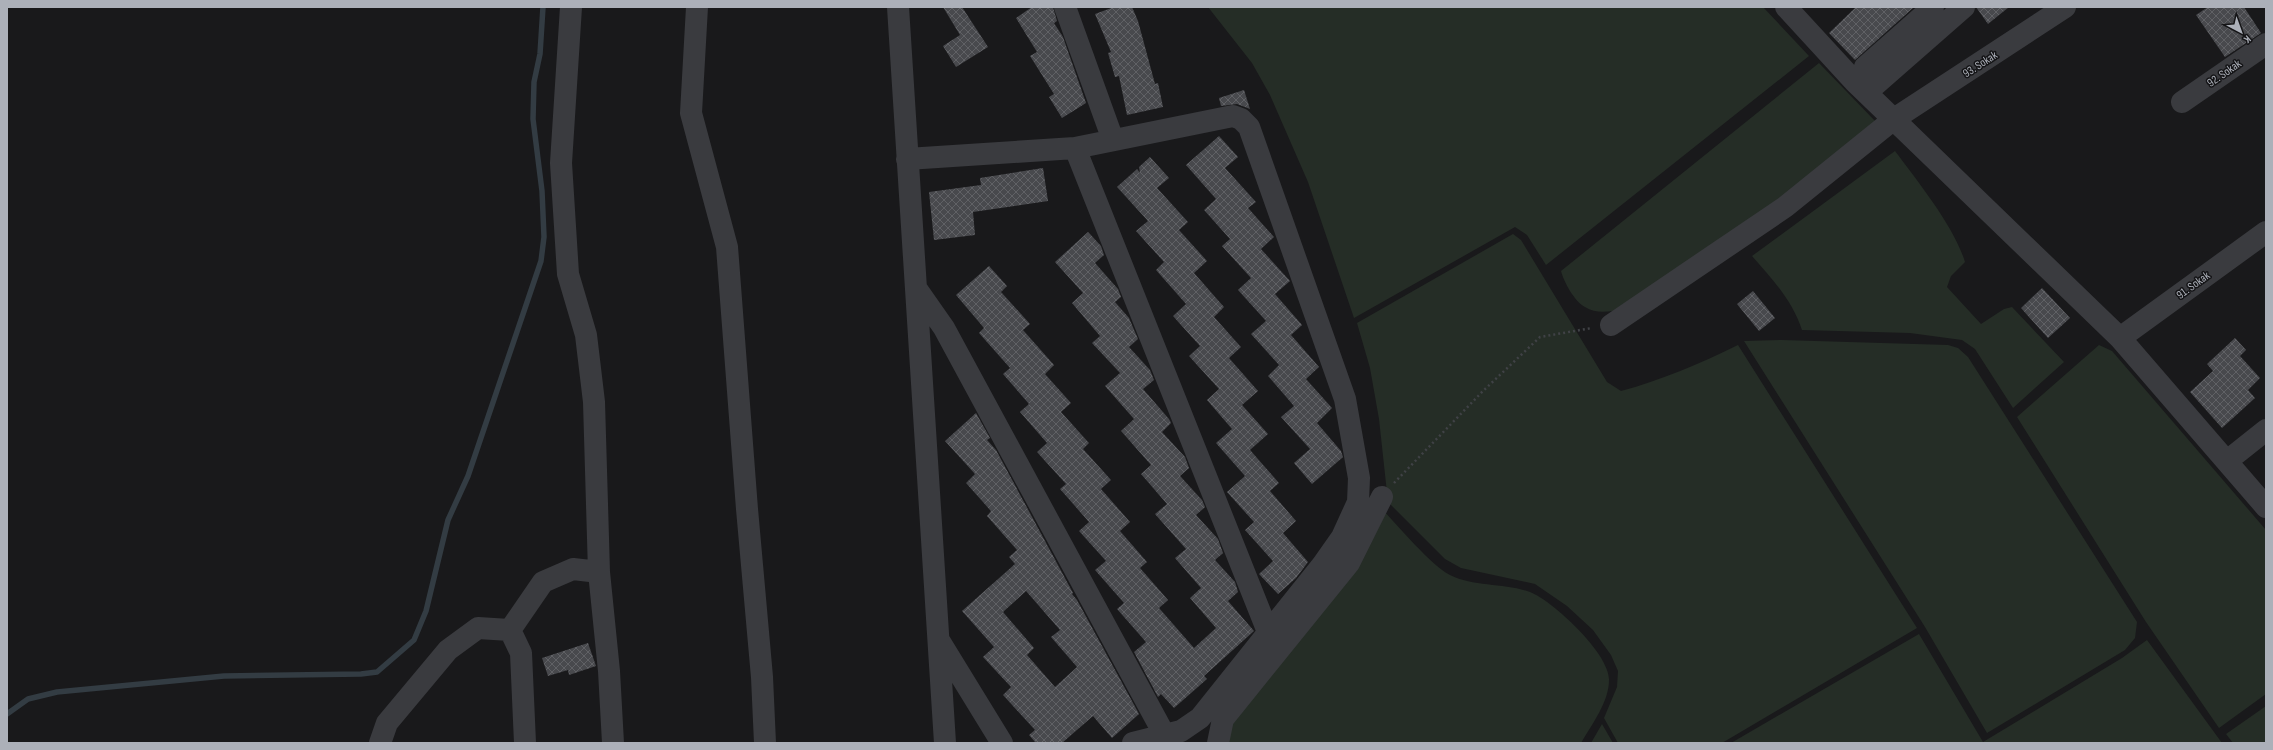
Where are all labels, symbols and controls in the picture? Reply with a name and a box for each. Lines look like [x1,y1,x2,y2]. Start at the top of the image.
north arrow [2221,12,2261,52]
text: K [2240,32,2254,46]
street label: 93. Sokak [1960,47,2001,81]
street label: 92. Sokak [2204,56,2245,91]
street label: 91. Sokak [2174,268,2213,303]

